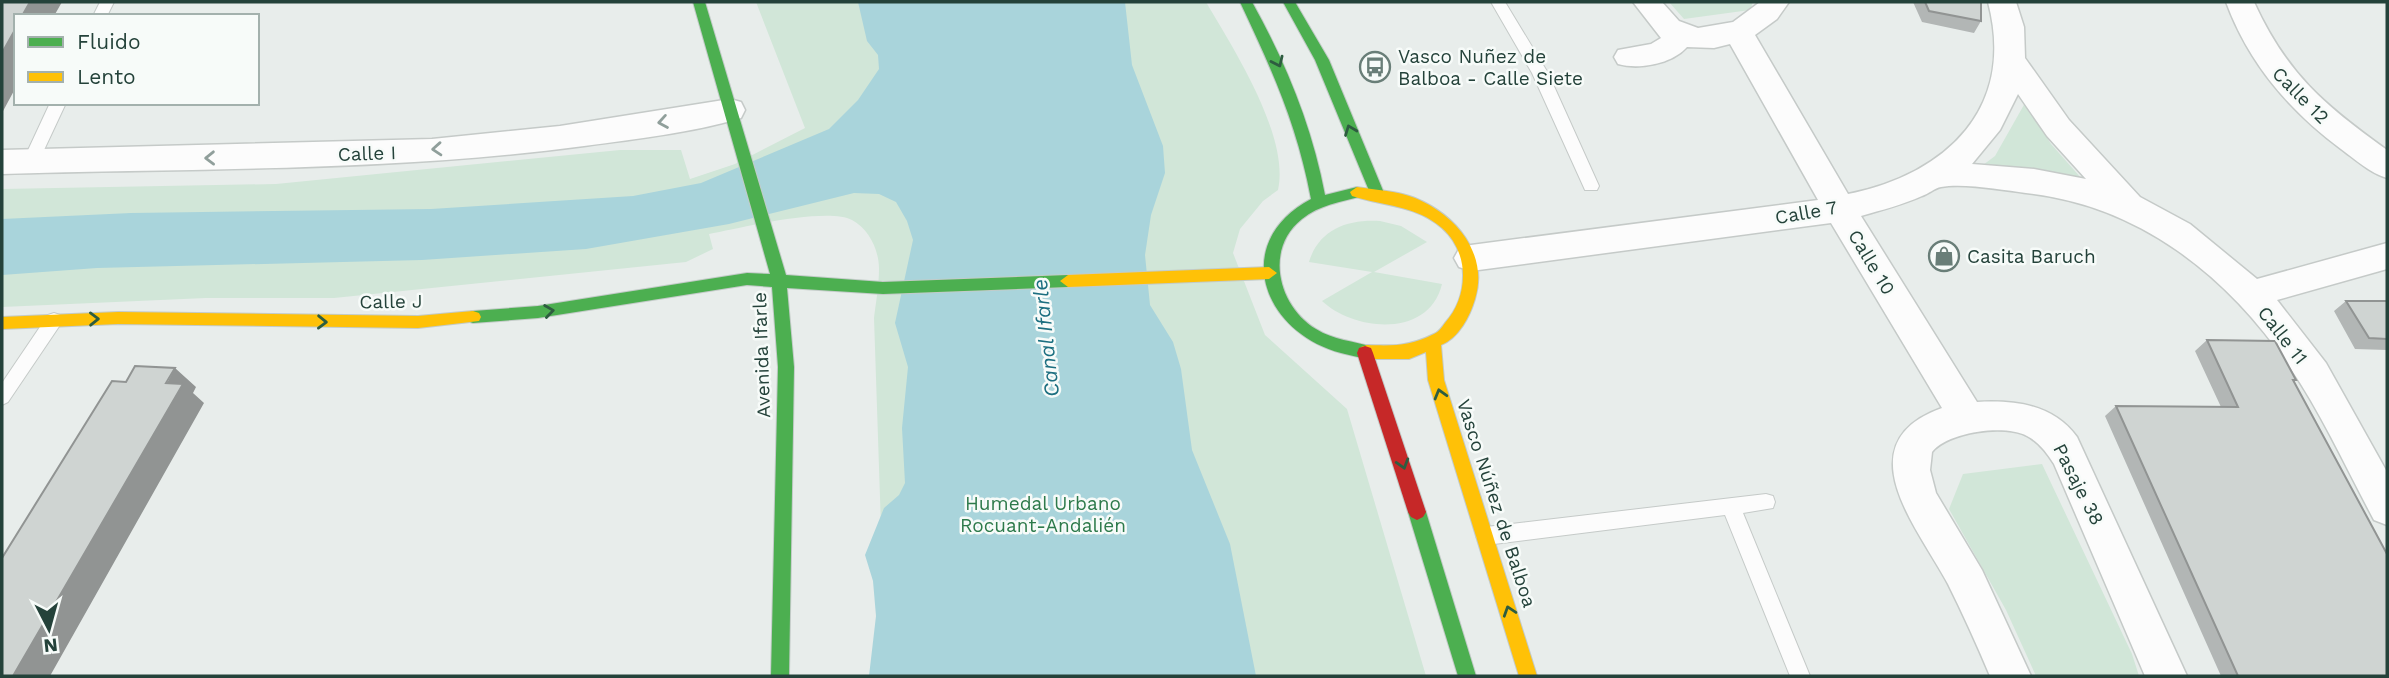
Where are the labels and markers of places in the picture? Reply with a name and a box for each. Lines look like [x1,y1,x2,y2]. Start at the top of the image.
place label: Vasco Nuñez de Balboa - Calle Siete [1398,45,1583,90]
bus stop icon: Vasco Nuñez de Balboa - Calle Siete [1358,50,1392,84]
shop icon: Casita Baruch [1927,239,1961,273]
place label: Casita Baruch [1967,245,2096,268]

